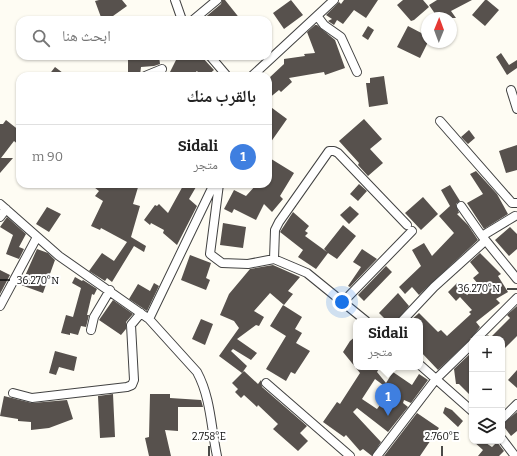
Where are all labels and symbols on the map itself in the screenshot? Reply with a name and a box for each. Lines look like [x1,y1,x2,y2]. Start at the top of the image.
north arrow [421,12,457,48]
text: 36.270°N [17,275,59,287]
text: 36.270°N [458,283,500,295]
your location [332,292,352,312]
pin: 1 [375,383,401,416]
text: 2.758°E [192,431,226,443]
text: 2.760°E [425,431,459,443]

